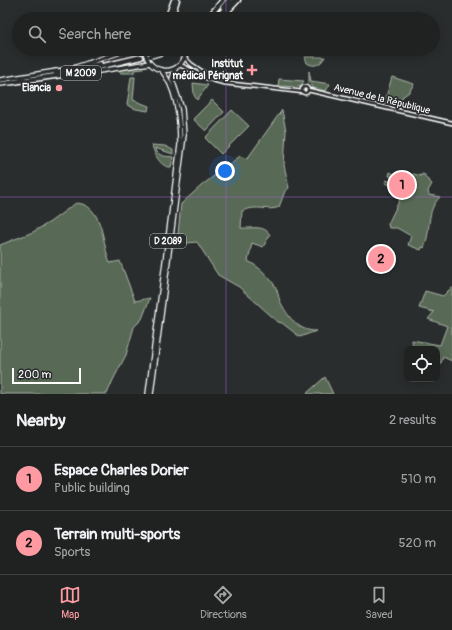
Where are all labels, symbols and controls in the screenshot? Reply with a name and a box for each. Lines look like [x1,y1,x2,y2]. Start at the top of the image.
search box [12,12,440,56]
icon: search [26,23,48,45]
text: Search here [58,25,131,44]
place label: Institut médical Pérignat [173,58,244,82]
marker: Institut médical Pérignat [246,64,258,76]
road number: M 2009 [61,66,101,80]
street label: Avenue de la République [333,81,431,117]
place label: Elancia [22,82,51,94]
marker: Elancia [54,83,64,93]
your location [215,161,235,181]
pin: 1 [389,170,415,200]
road number: D 2089 [150,234,186,248]
pin: 2 [368,244,394,274]
map controls [404,346,440,382]
button: locate [404,346,440,382]
scale bar [12,366,81,385]
text: 200 m [18,368,51,381]
text: Nearby [16,410,65,431]
text: 2 results [389,412,436,428]
text: Espace Charles Dorier [54,461,189,480]
text: 1 [26,471,32,487]
text: 510 m [401,471,436,487]
text: Public building [54,480,130,496]
text: Terrain multi-sports [54,525,180,544]
text: 2 [25,535,33,551]
text: 520 m [398,535,436,551]
text: Sports [54,544,90,560]
tab: Map [59,584,81,621]
tab: Directions [200,584,247,621]
tab: Saved [365,584,393,621]

